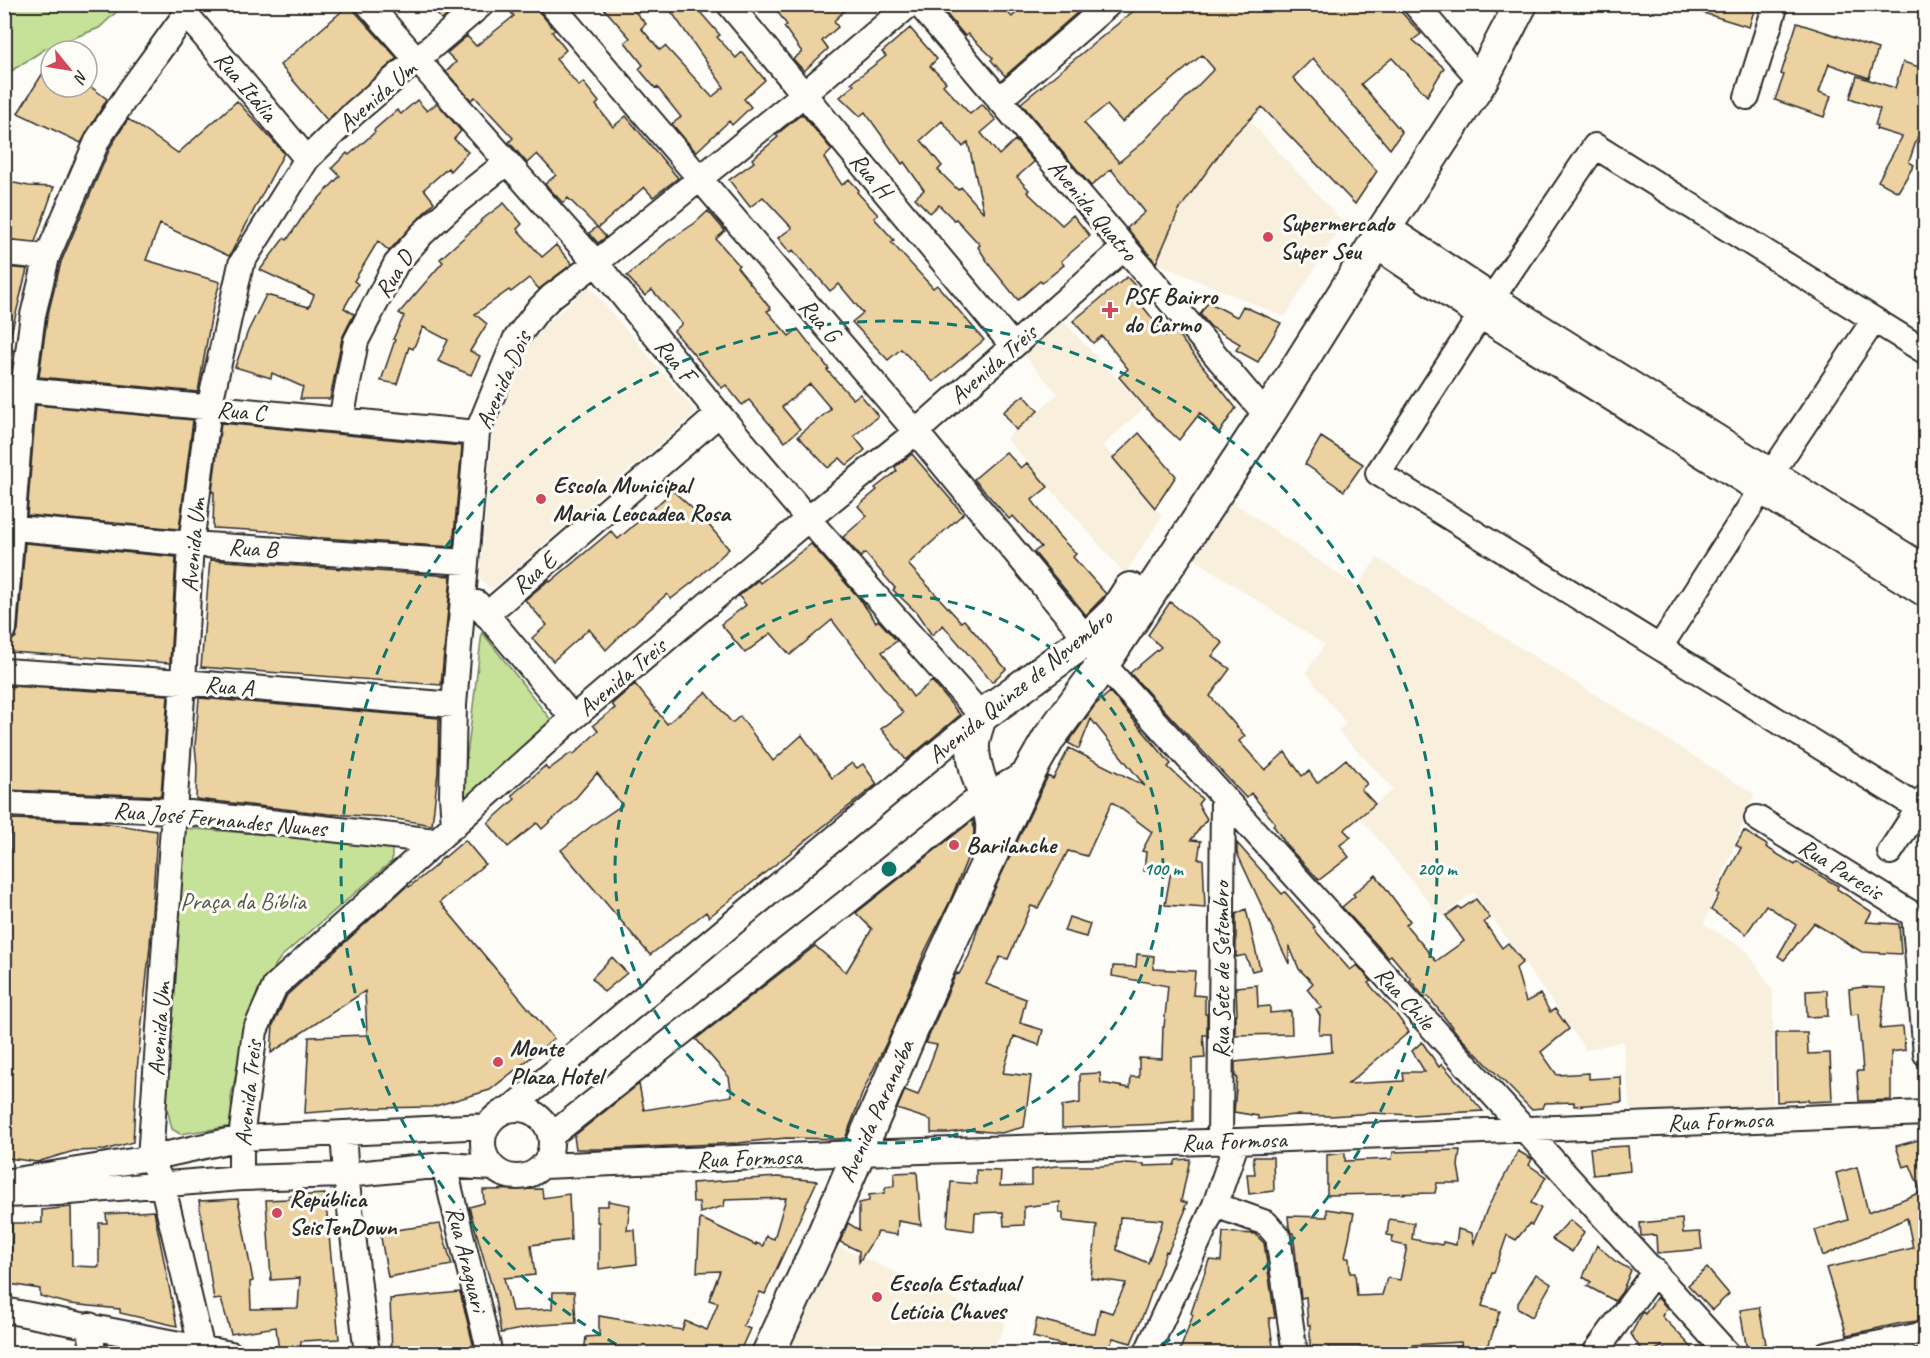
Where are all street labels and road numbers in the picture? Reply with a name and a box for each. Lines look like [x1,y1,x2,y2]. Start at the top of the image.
street label: Rua Itália [208,45,285,128]
street label: Avenida Um [332,52,424,138]
street label: Rua H [843,146,901,206]
street label: Avenida Quatro [1042,153,1145,268]
street label: Rua D [368,243,421,303]
street label: Rua G [793,292,849,350]
street label: Avenida Treis [943,317,1044,410]
street label: Avenida Dois [468,324,539,433]
street label: Rua F [648,332,705,392]
street label: Rua C [216,394,270,428]
street label: Avenida Um [174,494,212,593]
street label: Rua B [228,531,280,565]
street label: Rua E [506,543,565,600]
street label: Avenida Quinze de Novembro [921,601,1120,770]
street label: Avenida Treis [572,630,674,723]
street label: Rua A [204,669,255,703]
street label: Rua José Fernandes Nunes [112,795,330,843]
street label: Rua Parecis [1793,831,1890,908]
street label: Rua Sete de Setembro [1206,879,1236,1058]
street label: Rua Chile [1369,960,1443,1038]
street label: Avenida Um [141,979,177,1077]
street label: Avenida Paranaíba [831,1034,921,1187]
street label: Avenida Treis [228,1037,269,1147]
street label: Rua Formosa [1667,1104,1774,1138]
street label: Rua Formosa [1181,1124,1288,1158]
street label: Rua Formosa [696,1141,803,1175]
street label: Rua Araguari [440,1203,495,1318]

